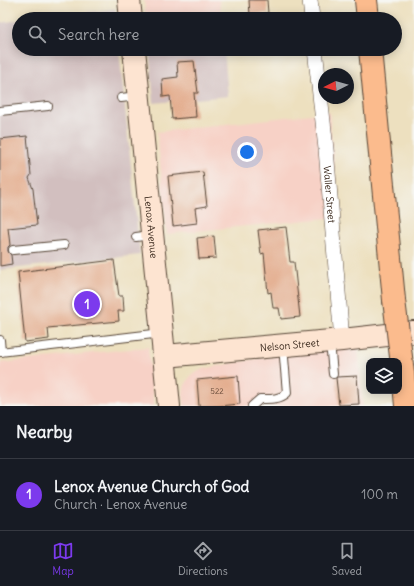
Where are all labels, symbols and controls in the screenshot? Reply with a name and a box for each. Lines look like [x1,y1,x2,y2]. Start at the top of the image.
search box [12,12,402,56]
icon: search [26,23,48,45]
text: Search here [58,25,139,44]
north arrow [318,68,354,104]
your location [237,142,257,162]
street label: Waller Street [320,165,338,224]
street label: Lenox Avenue [141,195,160,259]
pin: 1 [74,289,100,319]
street label: Nelson Street [259,336,320,354]
map controls [366,358,402,394]
button: layers [366,358,402,394]
house number: 522 [210,386,224,396]
text: Nearby [16,421,72,443]
text: Lenox Avenue Church of God [54,477,249,496]
text: 1 [26,486,32,503]
text: 100 m [361,486,398,503]
text: Church · Lenox Avenue [54,496,187,513]
tab: Map [52,540,74,578]
tab: Directions [178,540,228,578]
tab: Saved [332,540,362,578]

